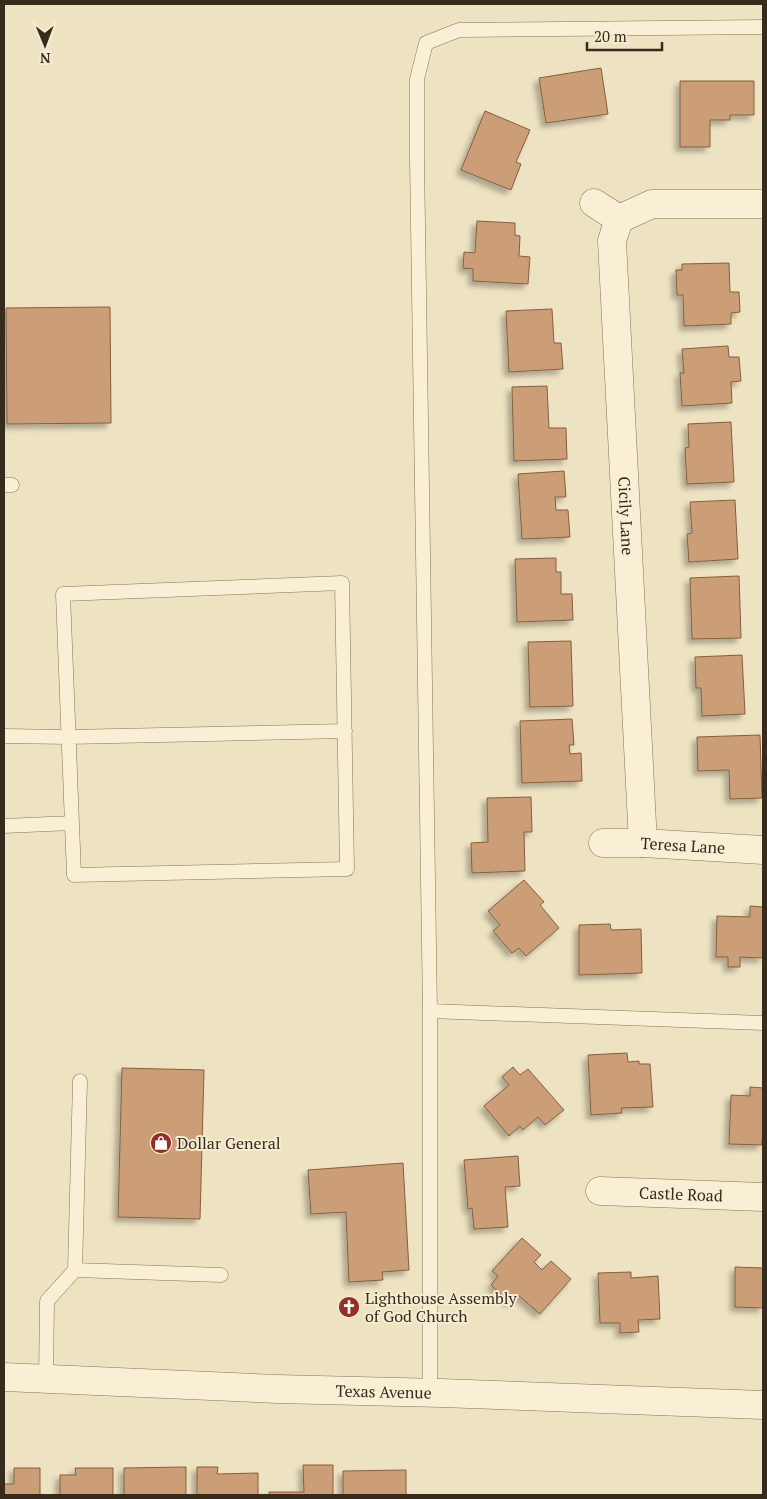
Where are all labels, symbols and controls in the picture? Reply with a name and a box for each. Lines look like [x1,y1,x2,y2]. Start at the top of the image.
north arrow [20,20,70,70]
scale bar [587,20,662,52]
text: 20 m [594,26,627,46]
text: N [39,49,51,68]
street label: Cicily Lane [613,476,639,556]
street label: Teresa Lane [640,832,726,859]
shop icon: Dollar General [149,1131,173,1155]
place label: Dollar General [177,1132,281,1154]
street label: Castle Road [639,1181,723,1207]
place label: Lighthouse Assembly of God Church [365,1287,518,1327]
church icon: Lighthouse Assembly of God Church [337,1295,361,1319]
street label: Texas Avenue [335,1379,432,1404]

